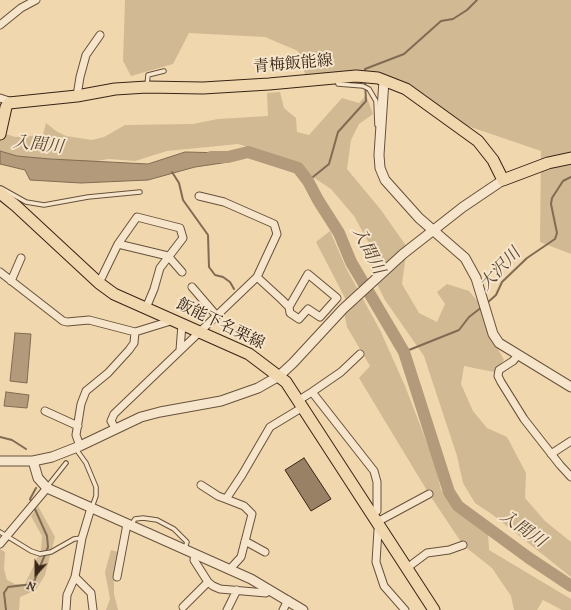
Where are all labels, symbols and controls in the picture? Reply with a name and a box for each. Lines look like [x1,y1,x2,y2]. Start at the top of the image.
street label: 青梅飯能線 [252,52,334,78]
water label: 入間川 [12,133,64,159]
water label: 入間川 [346,224,388,278]
water label: 大沢川 [476,244,526,296]
street label: 飯能下名栗線 [173,295,267,355]
water label: 入間川 [495,507,549,553]
north arrow [16,554,56,594]
text: N [25,577,38,593]

